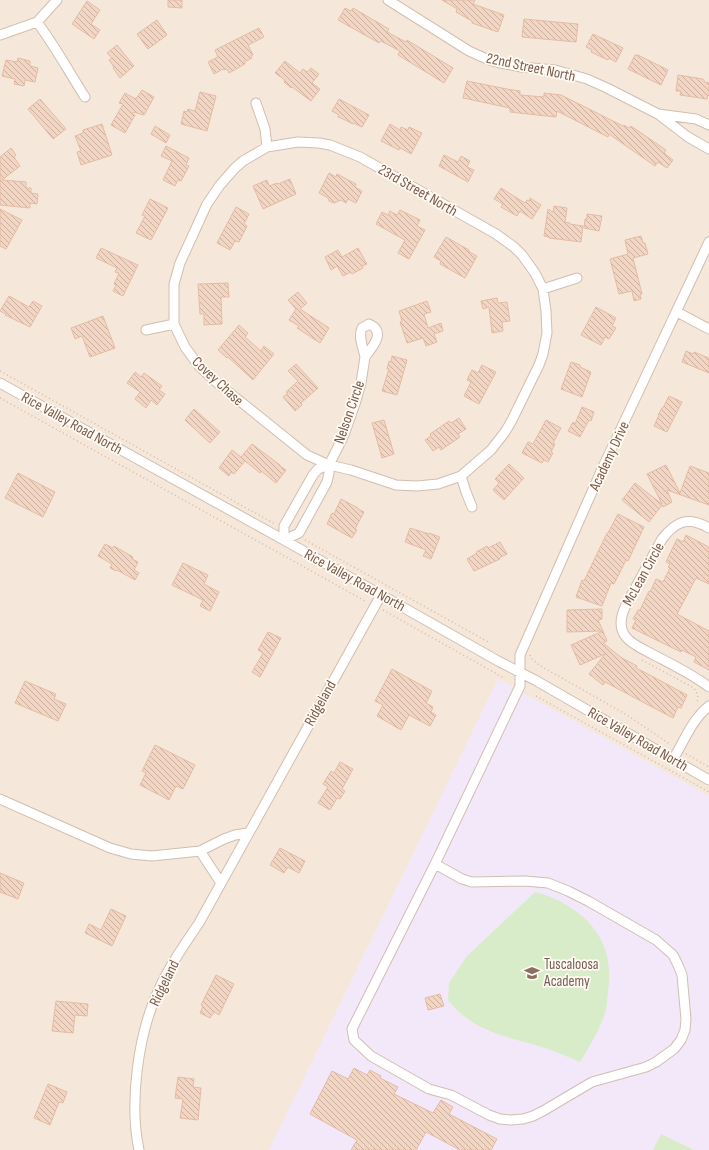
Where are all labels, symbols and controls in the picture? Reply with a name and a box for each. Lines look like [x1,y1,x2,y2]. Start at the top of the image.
street label: 22nd Street North [485,49,577,86]
street label: 23rd Street North [375,160,461,221]
street label: Covey Chase [188,353,248,410]
street label: Nelson Circle [330,378,369,446]
street label: Rice Valley Road North [18,388,126,459]
street label: Academy Drive [585,418,634,495]
street label: McLean Circle [618,539,669,609]
street label: Rice Valley Road North [301,545,409,616]
street label: Ridgeland [300,677,341,729]
street label: Rice Valley Road North [584,703,691,776]
place label: Tuscaloosa Academy [543,955,599,991]
street label: Ridgeland [145,957,184,1009]
school or university icon: Tuscaloosa Academy [523,964,541,982]

